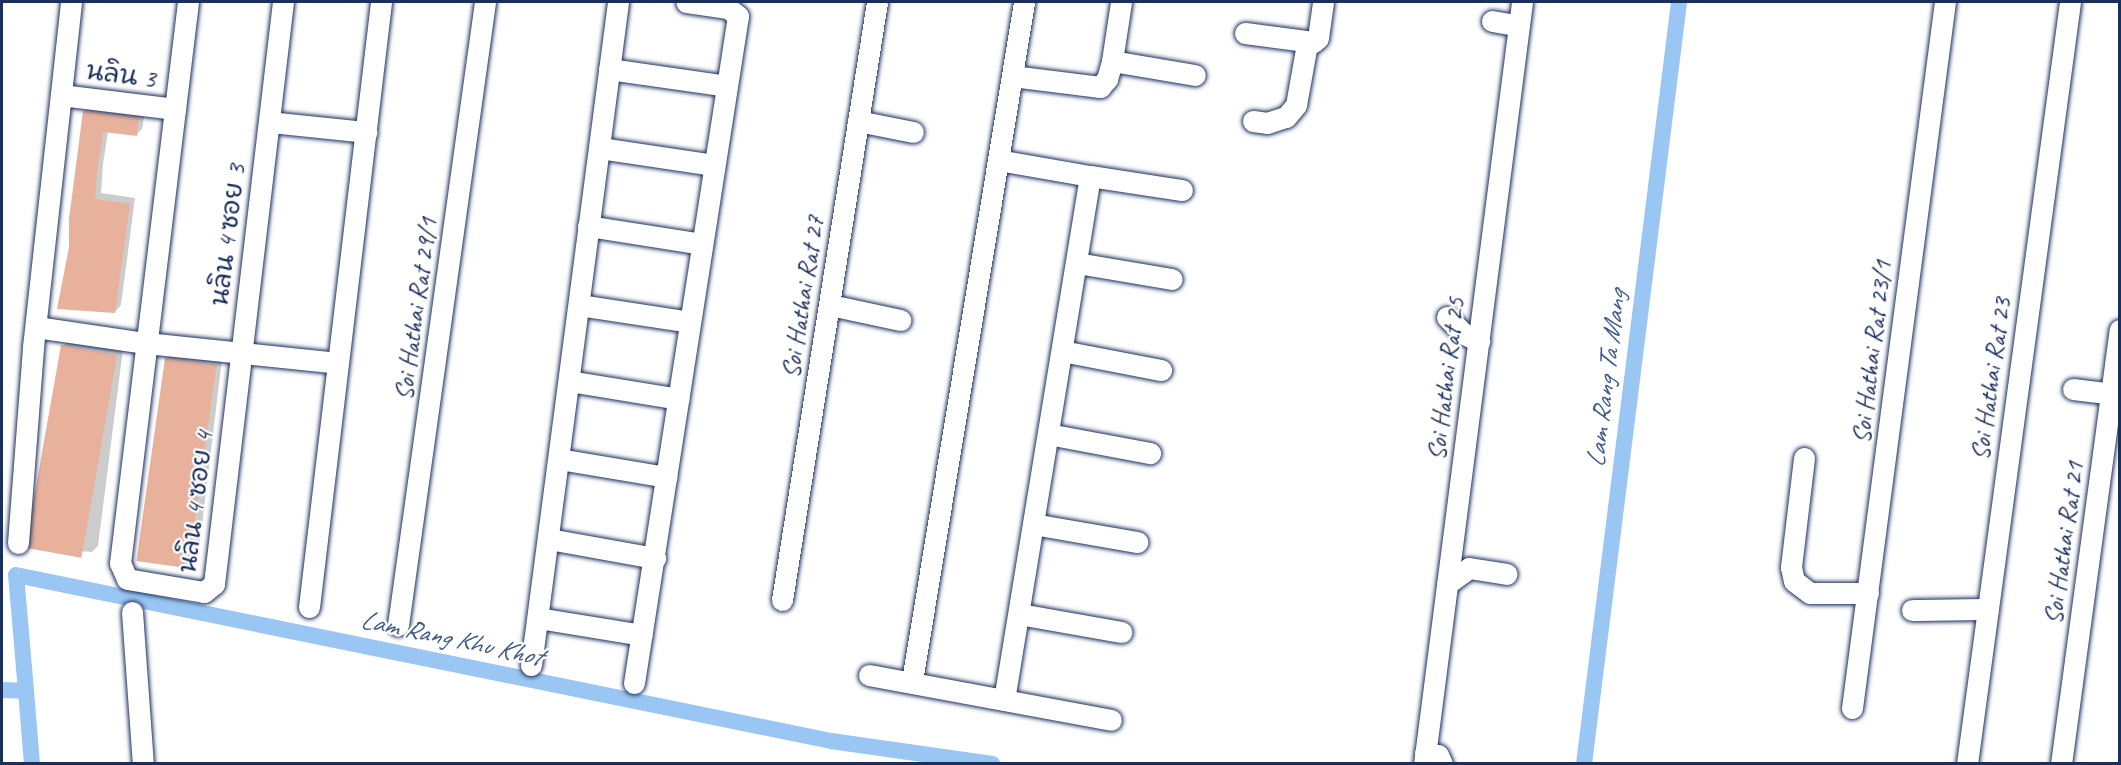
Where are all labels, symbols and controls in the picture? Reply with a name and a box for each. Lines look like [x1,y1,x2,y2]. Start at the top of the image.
street label: นลิน 3 [85,55,157,95]
street label: นลิน 4 ซอย 3 [204,163,252,307]
street label: Soi Hathai Rat 27 [775,214,831,380]
street label: Soi Hathai Rat 29/1 [388,216,444,402]
street label: Soi Hathai Rat 23/1 [1845,259,1899,445]
water label: Lam Rang Ta Mang [1579,287,1633,471]
street label: Soi Hathai Rat 25 [1421,296,1471,462]
street label: Soi Hathai Rat 23 [1964,296,2018,462]
street label: นลิน 4 ซอย 4 [172,430,220,574]
street label: Soi Hathai Rat 21 [2037,460,2091,626]
water label: Lam Rang Khu Khot [356,603,546,673]

